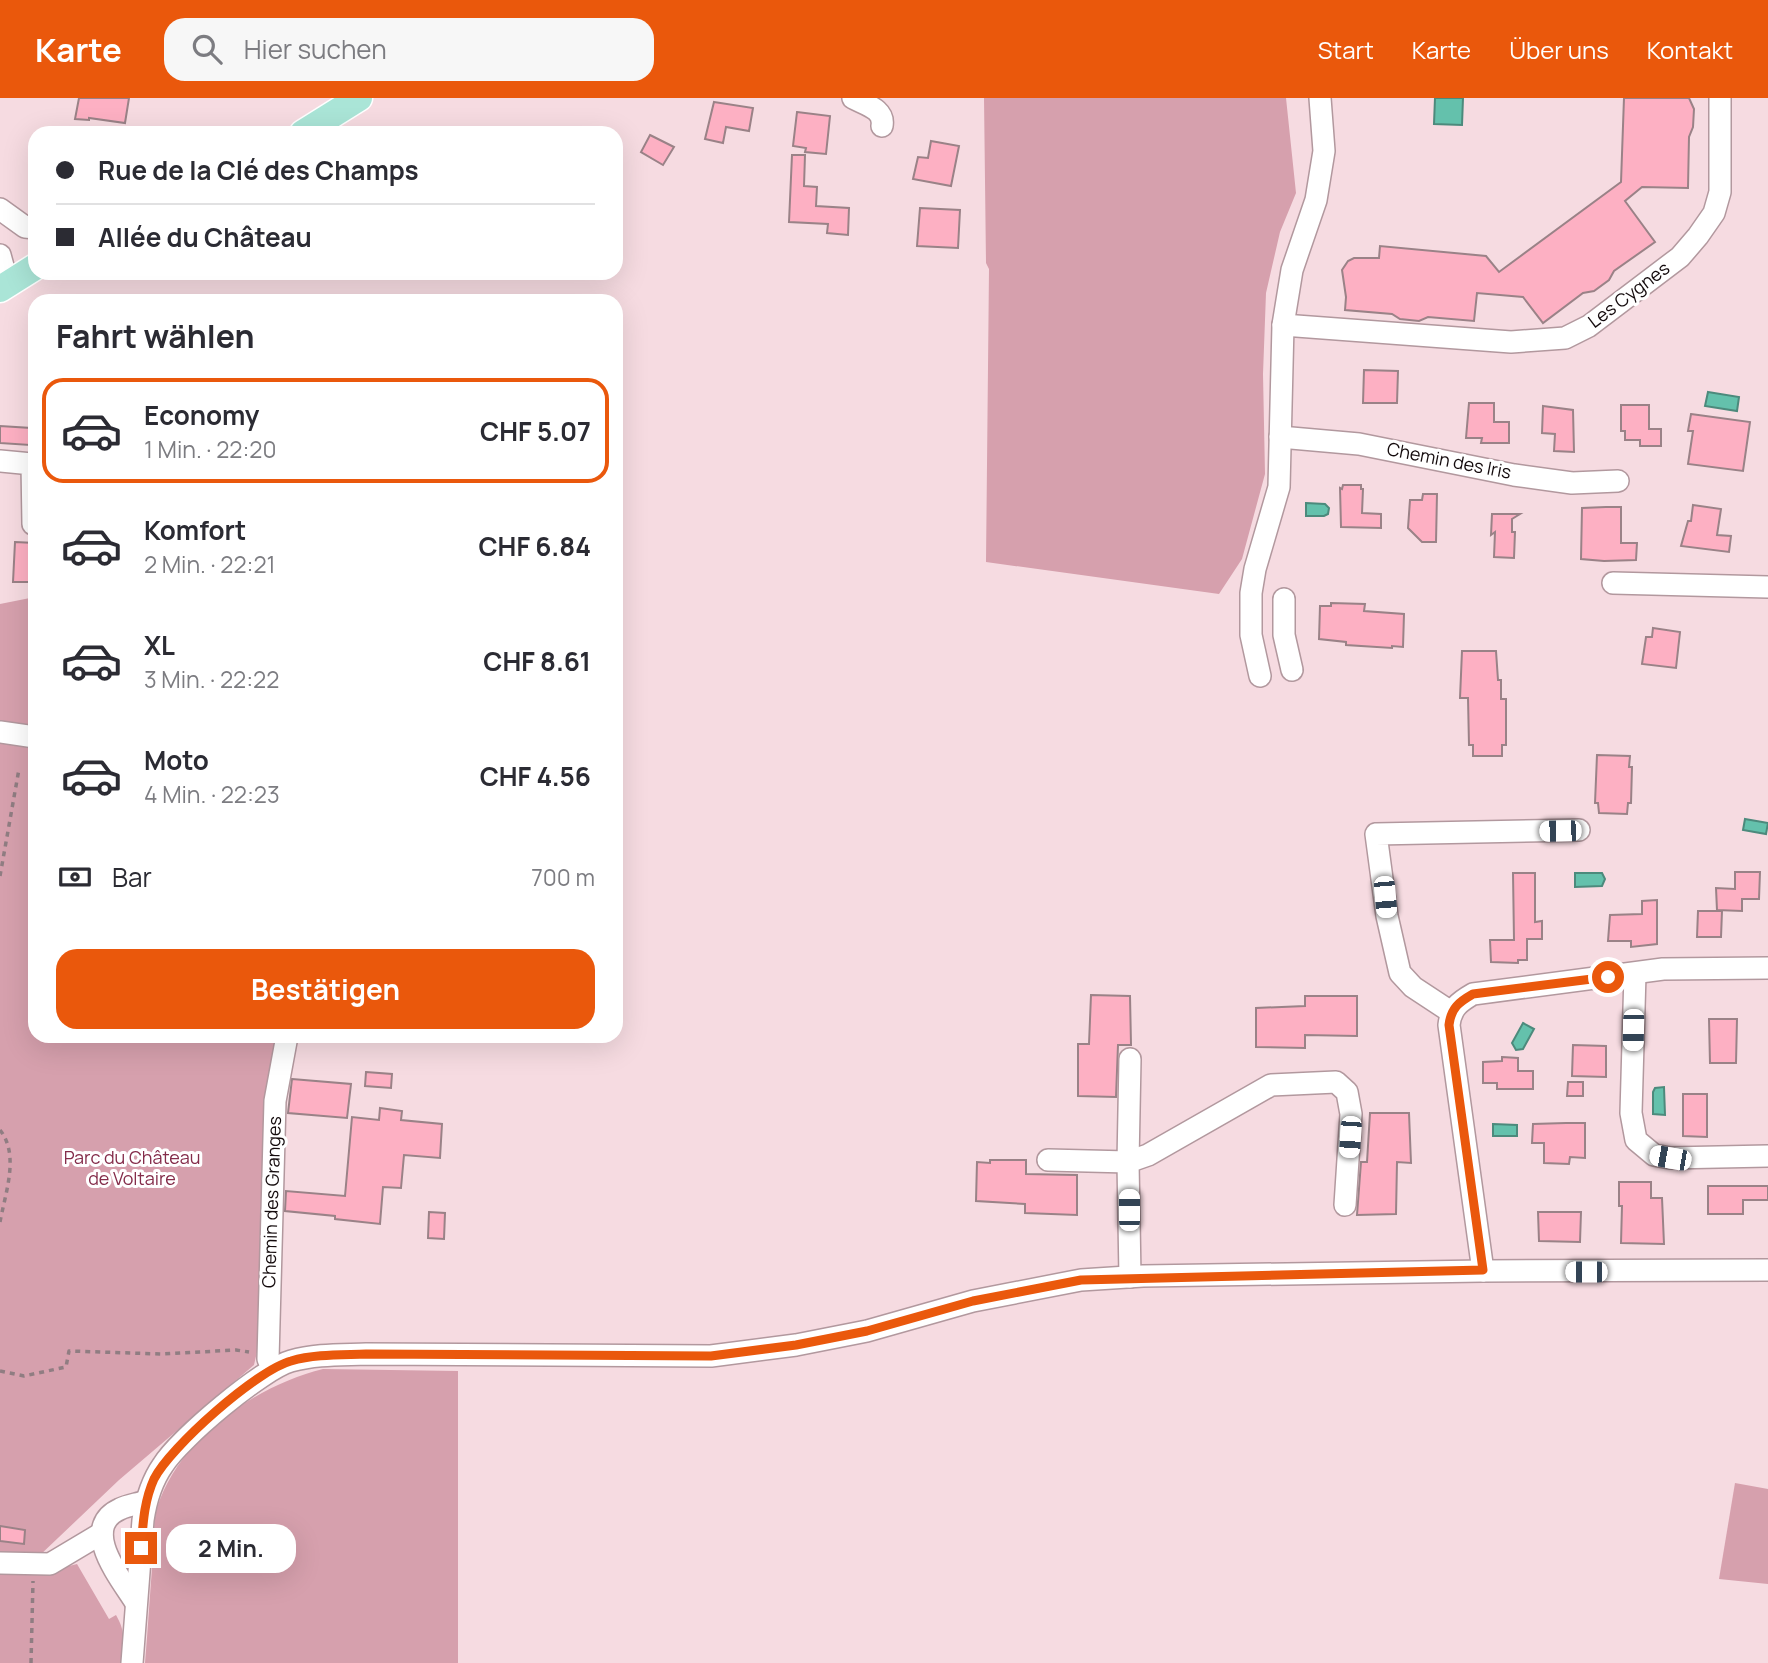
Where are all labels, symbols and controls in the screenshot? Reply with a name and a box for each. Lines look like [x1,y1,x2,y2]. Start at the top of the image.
search box [164,18,654,81]
text: Karte [35,27,122,72]
icon: search [188,30,226,68]
text: Hier suchen [244,31,387,67]
text: Start [1318,33,1374,66]
text: Karte [1412,33,1471,66]
text: Über uns [1509,33,1609,66]
text: Kontakt [1647,33,1733,66]
text: Rue de la Clé des Champs [98,152,419,188]
text: Allée du Château [98,219,312,255]
street label: Les Cygnes [1583,256,1674,333]
text: Fahrt wählen [56,314,255,358]
text: Economy [144,397,259,433]
icon: car [60,399,123,462]
text: CHF 5.07 [480,413,591,449]
text: 1 Min. · 22:20 [144,433,276,465]
street label: Chemin des Iris [1385,436,1513,484]
text: Komfort [144,512,246,548]
icon: car [60,514,123,577]
text: CHF 6.84 [478,528,591,564]
text: 2 Min. · 22:21 [144,548,276,580]
text: XL [144,627,175,663]
icon: car [60,629,123,692]
text: CHF 8.61 [483,643,591,679]
text: 3 Min. · 22:22 [144,663,279,695]
text: Moto [144,742,209,778]
icon: car [60,744,123,807]
text: CHF 4.56 [480,758,591,794]
text: 4 Min. · 22:23 [144,778,280,810]
car [1539,820,1582,842]
icon: cash [56,858,94,896]
text: Bar [112,859,152,895]
text: 700 m [531,861,595,893]
car [1373,875,1398,919]
button: Bestätigen [56,949,595,1029]
route start [1592,961,1624,993]
car [1623,1009,1644,1051]
car [1339,1115,1362,1159]
street label: Chemin des Granges [256,1116,286,1288]
car [1648,1144,1693,1172]
park label: Parc du Château de Voltaire [64,1145,200,1190]
car [1119,1189,1140,1231]
car [1566,1262,1608,1283]
callout: 2 Min. [166,1524,295,1572]
route end [125,1532,157,1564]
text: 2 Min. [198,1532,264,1564]

